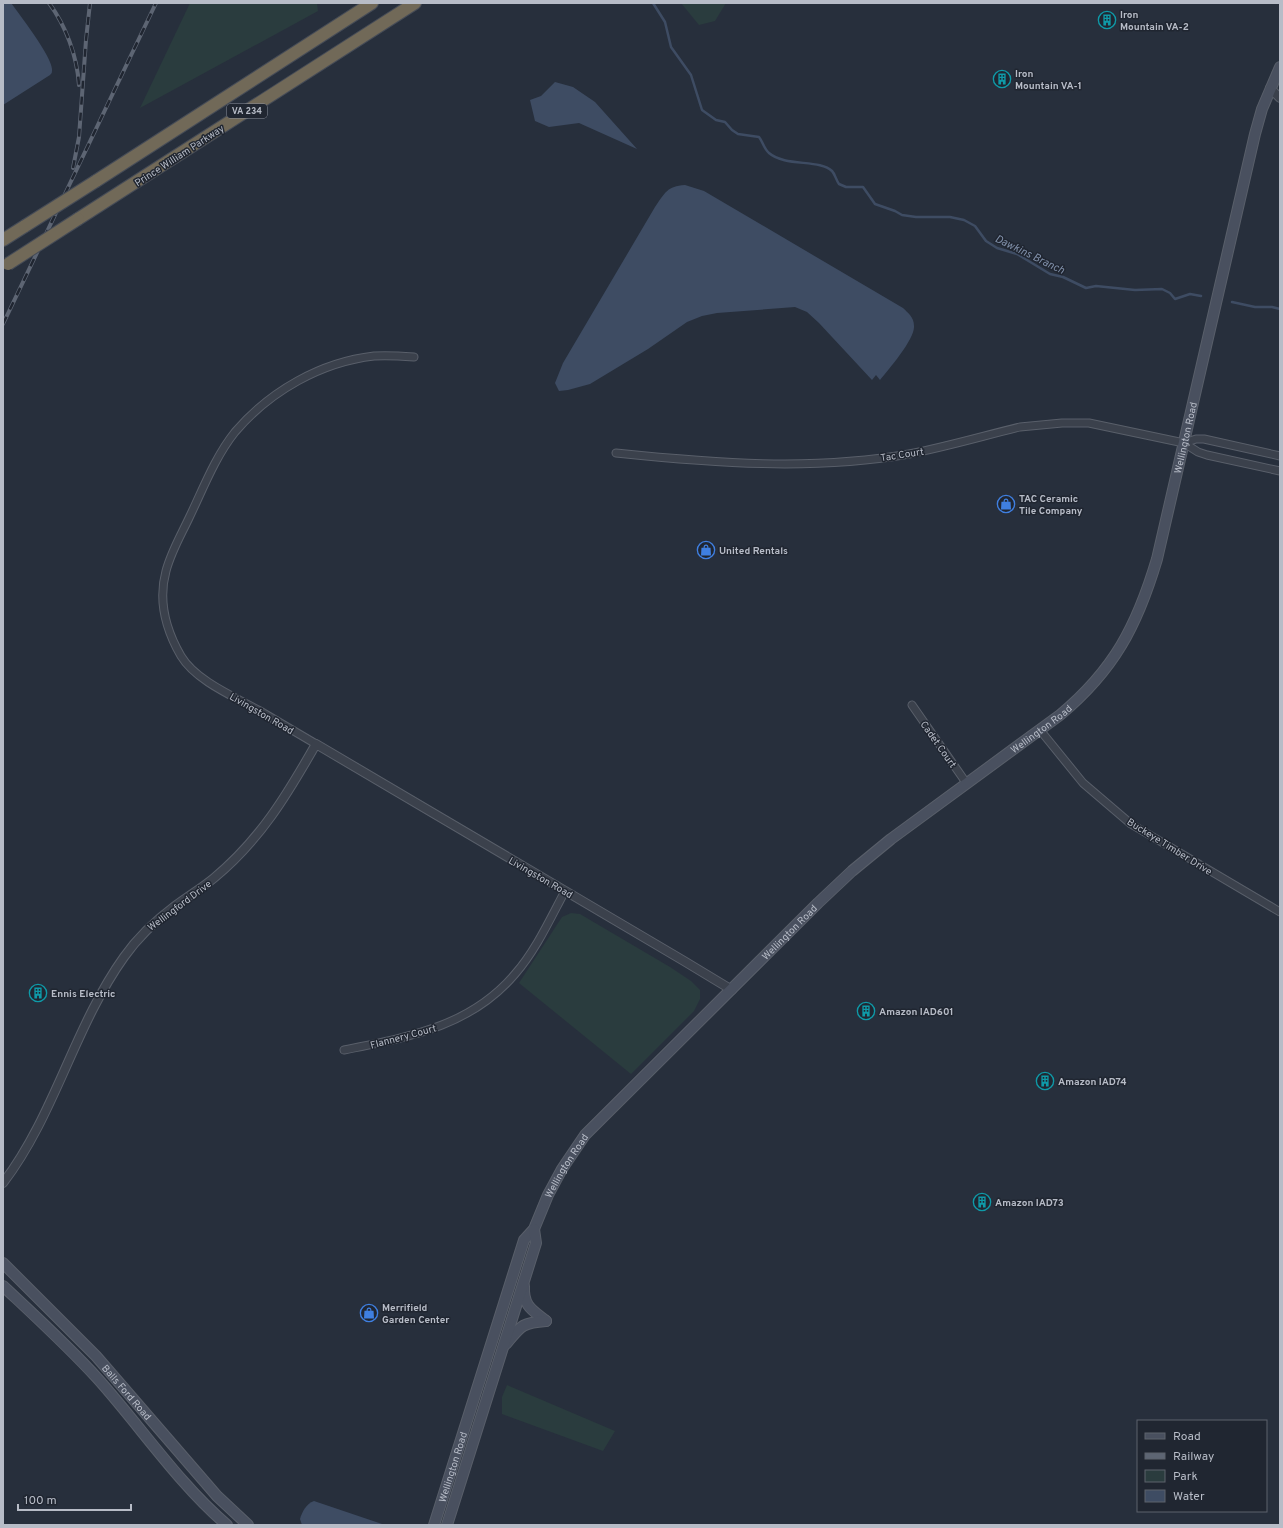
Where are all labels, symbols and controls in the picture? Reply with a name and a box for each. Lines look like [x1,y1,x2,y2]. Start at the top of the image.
place label: Iron Mountain VA-2 [1120,9,1189,34]
building icon: Iron Mountain VA-2 [1097,10,1117,30]
place label: Iron Mountain VA-1 [1015,68,1082,93]
building icon: Iron Mountain VA-1 [992,69,1012,89]
road number: VA 234 [227,104,267,118]
street label: Prince William Parkway [133,122,227,190]
water label: Dawkins Branch [992,232,1067,278]
street label: Wellington Road [1172,401,1201,475]
street label: Tac Court [880,446,925,465]
place label: TAC Ceramic Tile Company [1019,493,1083,518]
shop icon: TAC Ceramic Tile Company [996,494,1016,514]
shop icon: United Rentals [696,540,716,560]
place label: United Rentals [719,545,788,558]
street label: Livingston Road [227,691,296,738]
street label: Wellington Road [1008,703,1075,757]
street label: Cadet Court [917,719,959,771]
street label: Buckeye Timber Drive [1124,816,1214,879]
street label: Livingston Road [506,855,575,902]
street label: Wellingford Drive [145,878,214,934]
street label: Wellington Road [760,902,821,963]
building icon: Ennis Electric [28,983,48,1003]
place label: Ennis Electric [51,988,116,1001]
building icon: Amazon IAD601 [856,1001,876,1021]
place label: Amazon IAD601 [879,1006,954,1019]
street label: Flannery Court [369,1022,438,1053]
building icon: Amazon IAD74 [1035,1071,1055,1091]
place label: Amazon IAD74 [1058,1076,1127,1089]
street label: Wellington Road [543,1132,592,1201]
building icon: Amazon IAD73 [972,1192,992,1212]
place label: Amazon IAD73 [995,1197,1064,1210]
place label: Merrifield Garden Center [382,1302,450,1327]
shop icon: Merrifield Garden Center [359,1303,379,1323]
street label: Balls Ford Road [98,1362,154,1423]
legend [1137,1420,1267,1512]
text: Road [1173,1429,1201,1445]
street label: Wellington Road [437,1430,471,1504]
text: Railway [1173,1449,1214,1465]
text: Park [1173,1469,1198,1485]
scale bar [18,1486,131,1512]
text: Water [1173,1489,1205,1505]
text: 100 m [24,1493,57,1509]

